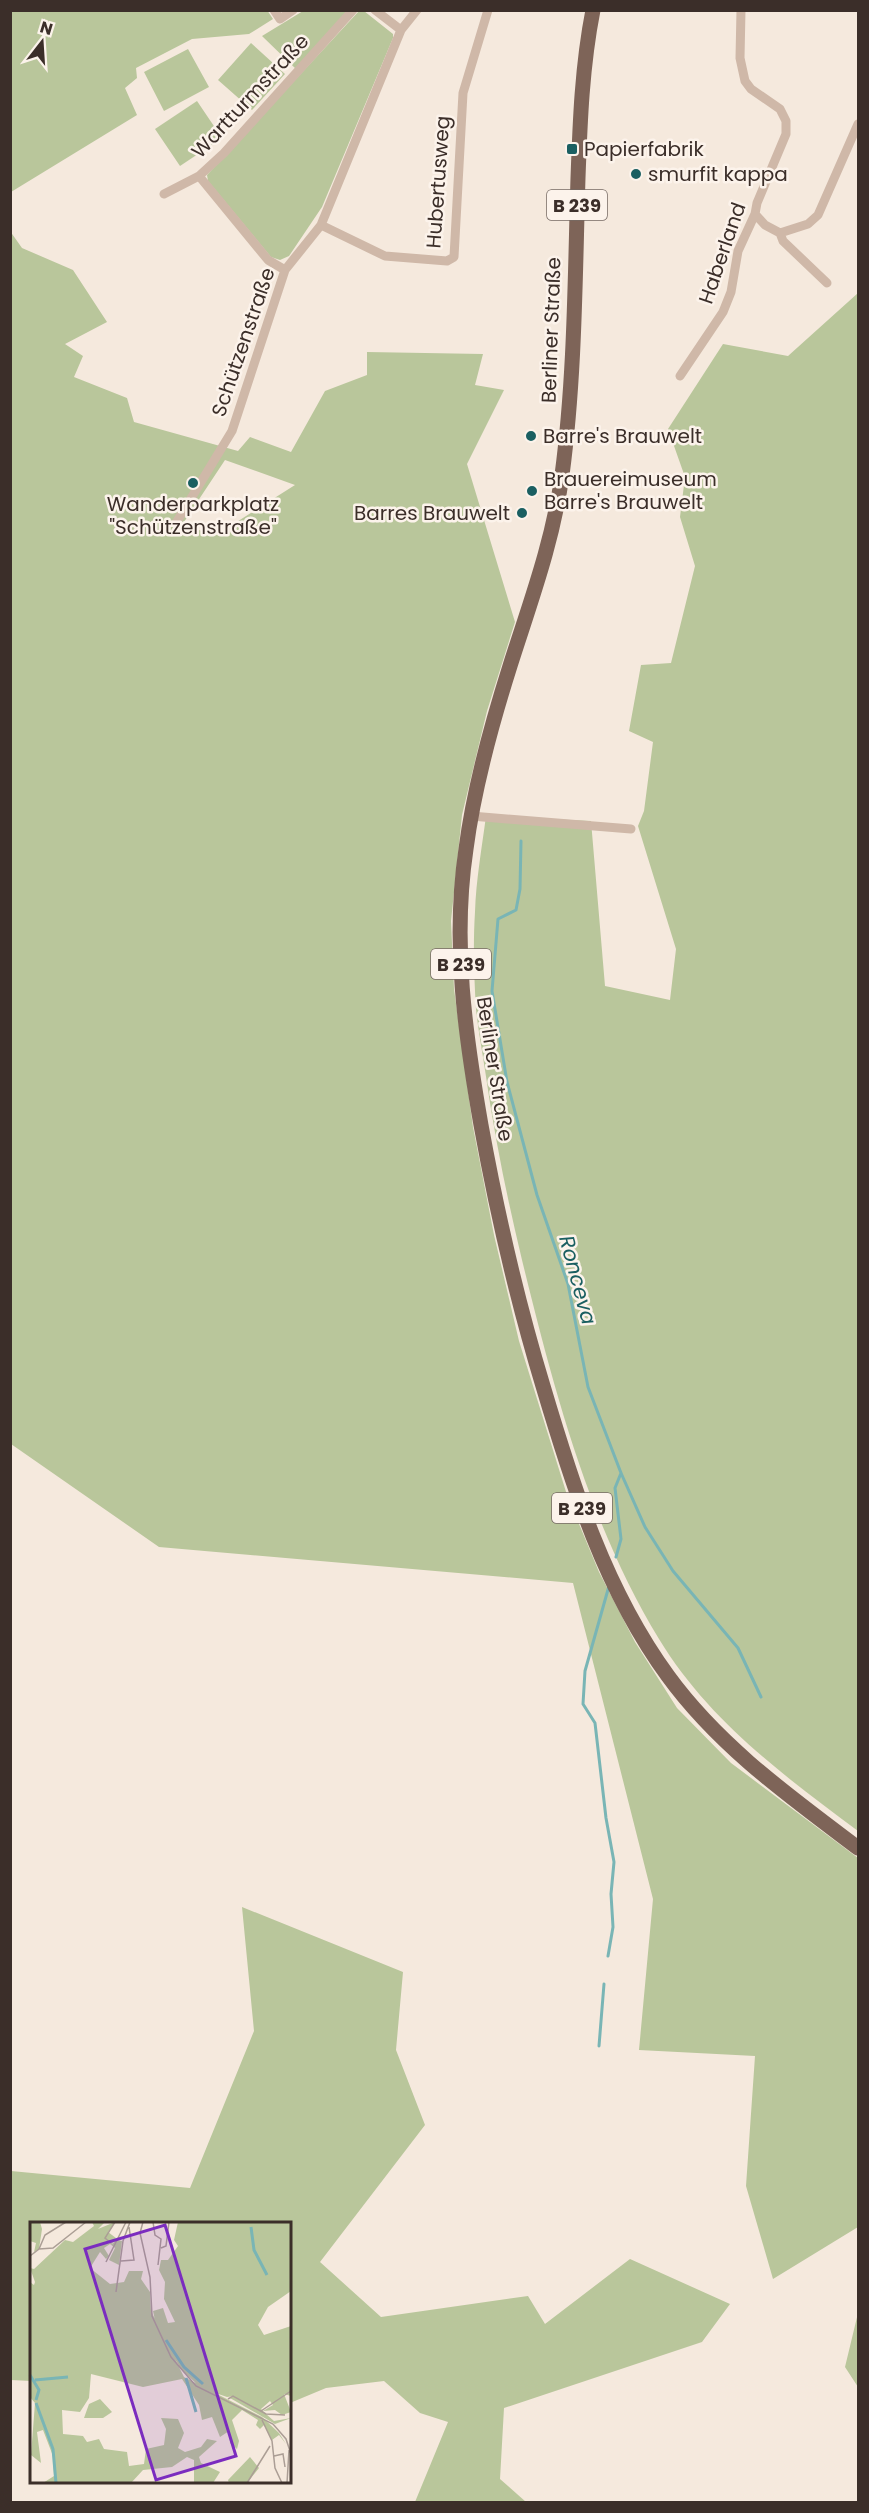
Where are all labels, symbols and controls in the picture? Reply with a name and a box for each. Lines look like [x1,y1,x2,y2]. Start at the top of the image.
north arrow [12,12,72,72]
text: N [37,15,55,41]
street label: Wartturmstraße [185,28,315,164]
street label: Hubertusweg [419,115,457,249]
place label: Papierfabrik [584,135,704,163]
marker: Papierfabrik [565,142,579,156]
place label: smurfit kappa [648,160,788,188]
marker: smurfit kappa [629,167,643,181]
road number: B 239 [547,190,607,220]
street label: Haberland [692,199,752,307]
street label: Berliner Straße [534,257,568,403]
street label: Schützenstraße [204,264,282,420]
place label: Barre's Brauwelt [543,422,702,450]
marker: Barre's Brauwelt [524,429,538,443]
place label: Brauereimuseum Barre's Brauwelt [544,465,717,516]
marker: Wanderparkplatz "Schützenstraße" [186,476,200,490]
marker: Brauereimuseum Barre's Brauwelt [525,484,539,498]
place label: Wanderparkplatz "Schützenstraße" [107,490,279,541]
place label: Barres Brauwelt [354,499,510,527]
marker: Barres Brauwelt [515,506,529,520]
road number: B 239 [431,949,491,979]
street label: Berliner Straße [470,995,520,1143]
water label: Ronceva [552,1232,604,1328]
road number: B 239 [552,1493,612,1523]
inset map [30,2222,291,2483]

